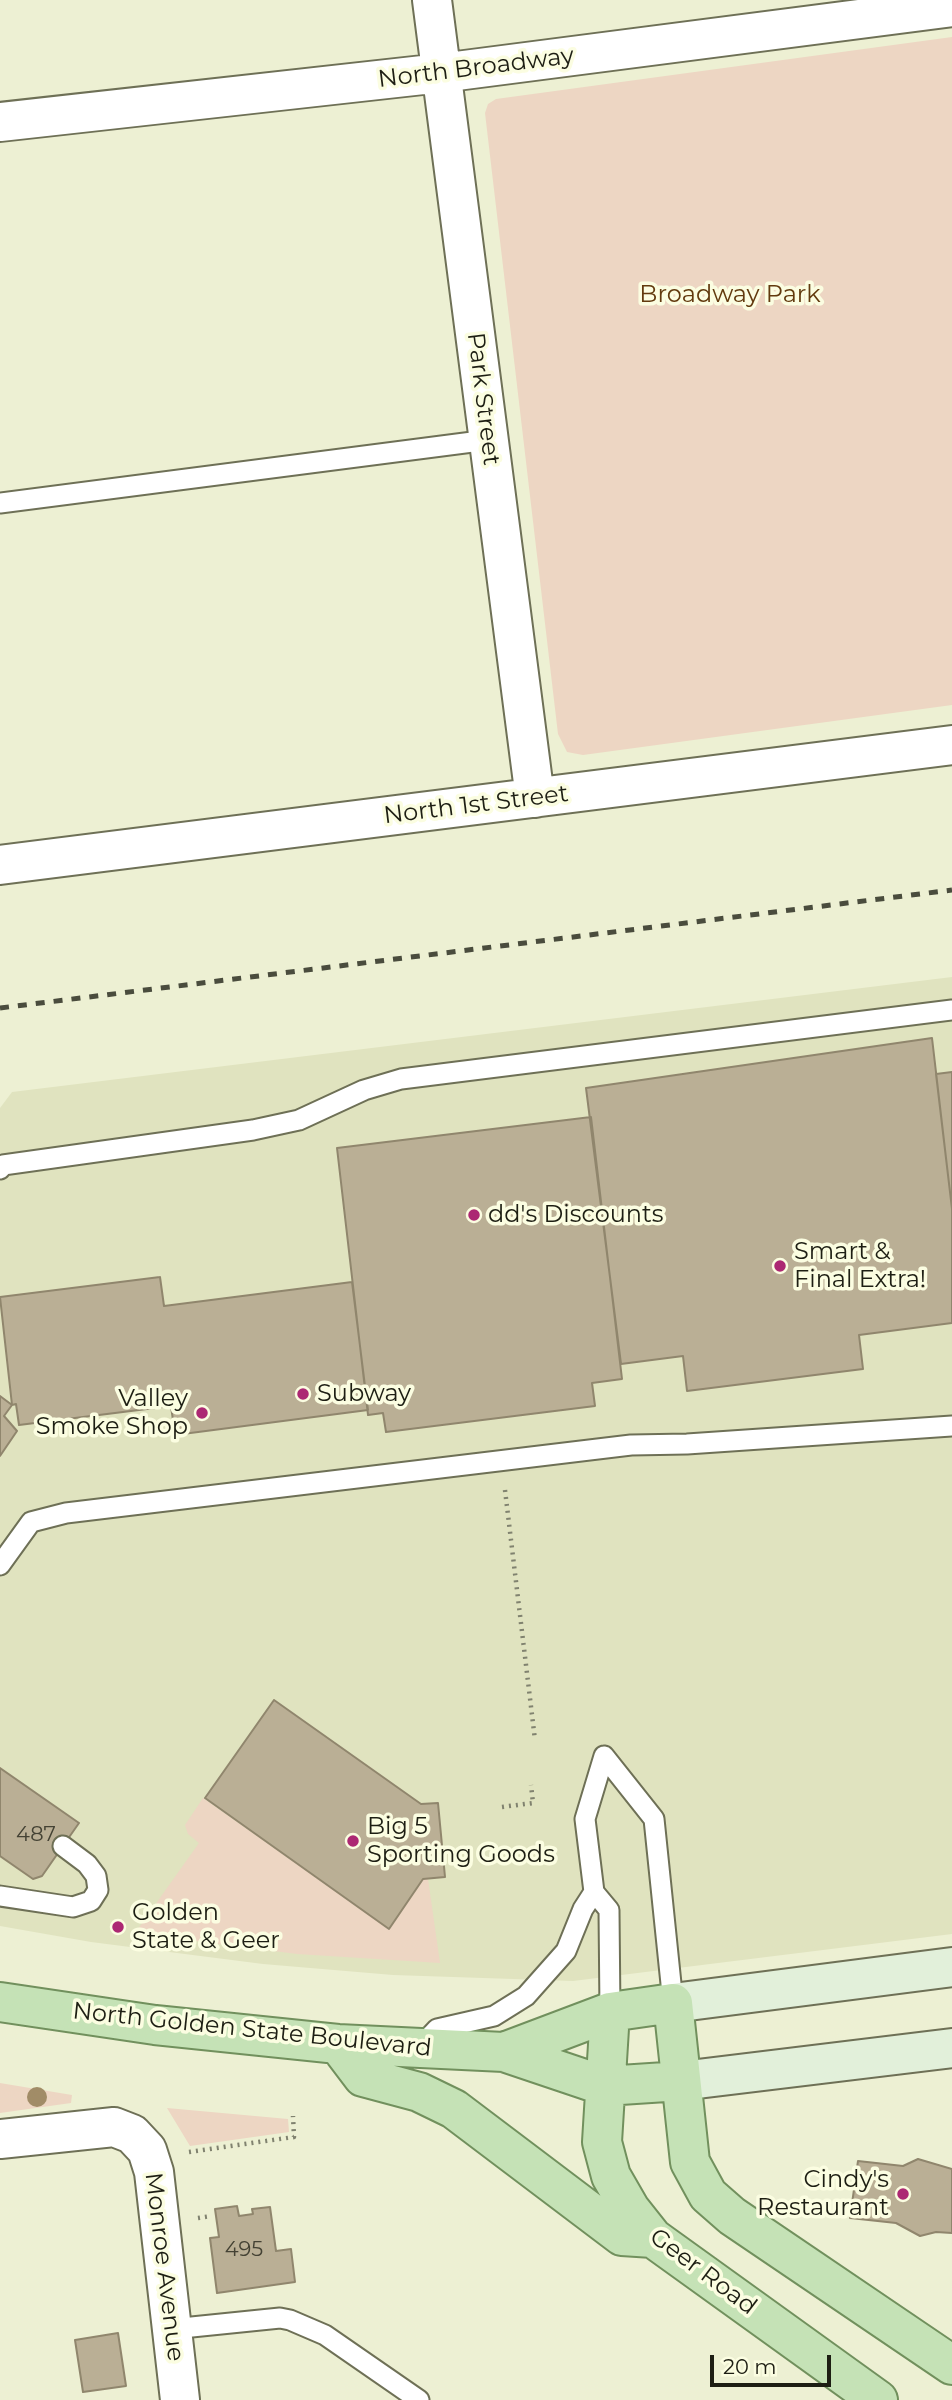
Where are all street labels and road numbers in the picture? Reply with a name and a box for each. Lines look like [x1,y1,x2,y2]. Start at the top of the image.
street label: North Broadway [377,42,575,94]
street label: Park Street [461,331,505,467]
street label: North 1st Street [382,779,570,831]
street label: North Golden State Boulevard [71,1997,433,2063]
street label: Monroe Avenue [138,2171,190,2363]
street label: Geer Road [644,2223,762,2321]

